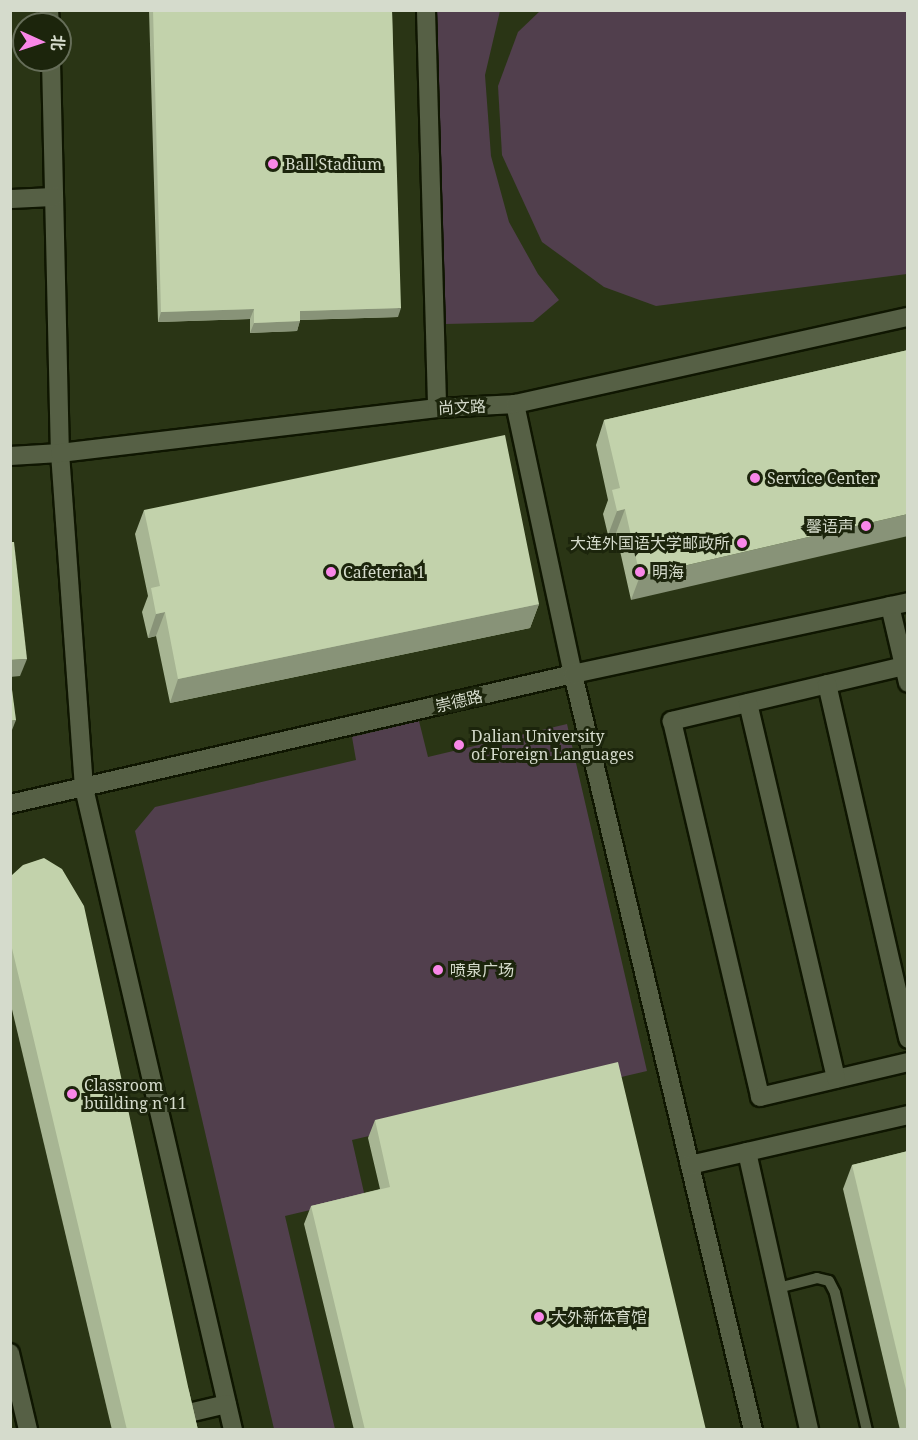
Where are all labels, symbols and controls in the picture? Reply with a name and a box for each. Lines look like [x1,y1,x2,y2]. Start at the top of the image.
north arrow [12,12,72,72]
text: 北 [47,34,69,51]
place label: Ball Stadium [285,154,382,174]
marker: Ball Stadium [266,157,280,171]
street label: 尚文路 [438,396,486,418]
place label: Service Center [767,468,877,488]
marker: Service Center [748,471,762,485]
place label: 馨语声 [806,516,854,536]
marker: 馨语声 [859,519,873,533]
place label: 大连外国语大学邮政所 [570,533,730,553]
marker: 大连外国语大学邮政所 [735,536,749,550]
place label: Cafeteria 1 [343,562,425,582]
place label: 明海 [652,562,684,582]
marker: Cafeteria 1 [324,565,338,579]
marker: 明海 [633,565,647,579]
street label: 崇德路 [433,686,485,716]
place label: Dalian University of Foreign Languages [471,726,634,764]
marker: Dalian University of Foreign Languages [452,738,466,752]
place label: 喷泉广场 [450,960,514,980]
marker: 喷泉广场 [431,963,445,977]
place label: Classroom building n°11 [84,1075,187,1113]
marker: Classroom building n°11 [65,1087,79,1101]
place label: 大外新体育馆 [551,1307,647,1327]
marker: 大外新体育馆 [532,1310,546,1324]

